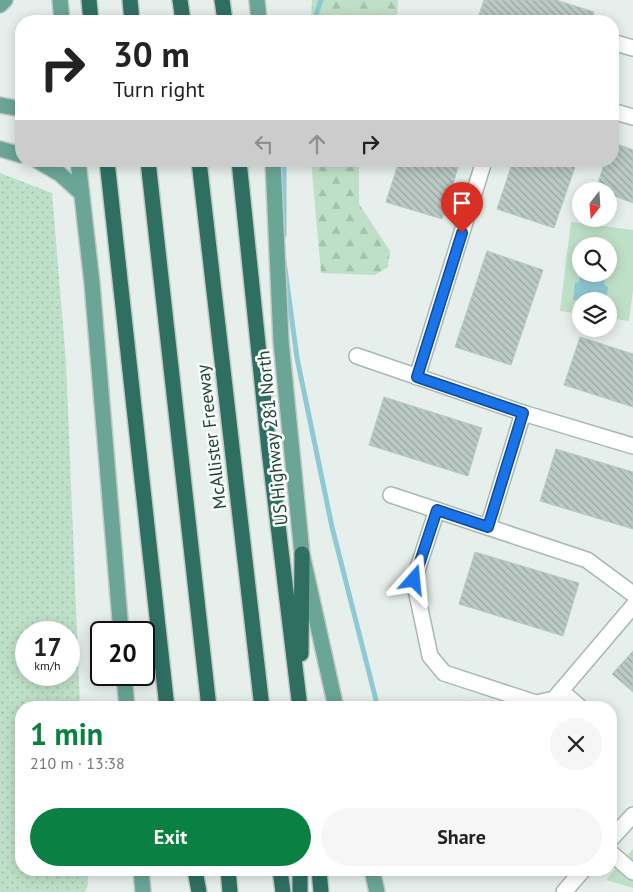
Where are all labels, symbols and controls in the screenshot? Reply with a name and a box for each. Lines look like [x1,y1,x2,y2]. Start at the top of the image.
text: 30 m [113,31,190,77]
icon: right [30,35,95,100]
text: Turn right [113,75,205,103]
icon: left [250,130,278,158]
icon: ahead [303,130,331,158]
icon: right [356,130,384,158]
pin [441,182,483,233]
north arrow [572,182,618,228]
map controls [572,182,617,337]
icon: arrive [448,189,476,217]
button: search [572,237,617,282]
button: layers [572,292,617,337]
street label: US Highway 281 North [251,349,293,527]
street label: McAllister Freeway [191,363,231,511]
position arrow [387,553,439,605]
speed limit sign: 20 [90,621,155,686]
text: 17 [33,631,62,663]
text: km/h [34,658,61,673]
text: 1 min [30,714,103,753]
button: close [550,718,602,770]
text: 210 m · 13:38 [30,753,125,773]
button: Exit [30,808,311,866]
button: Share [321,808,602,866]

